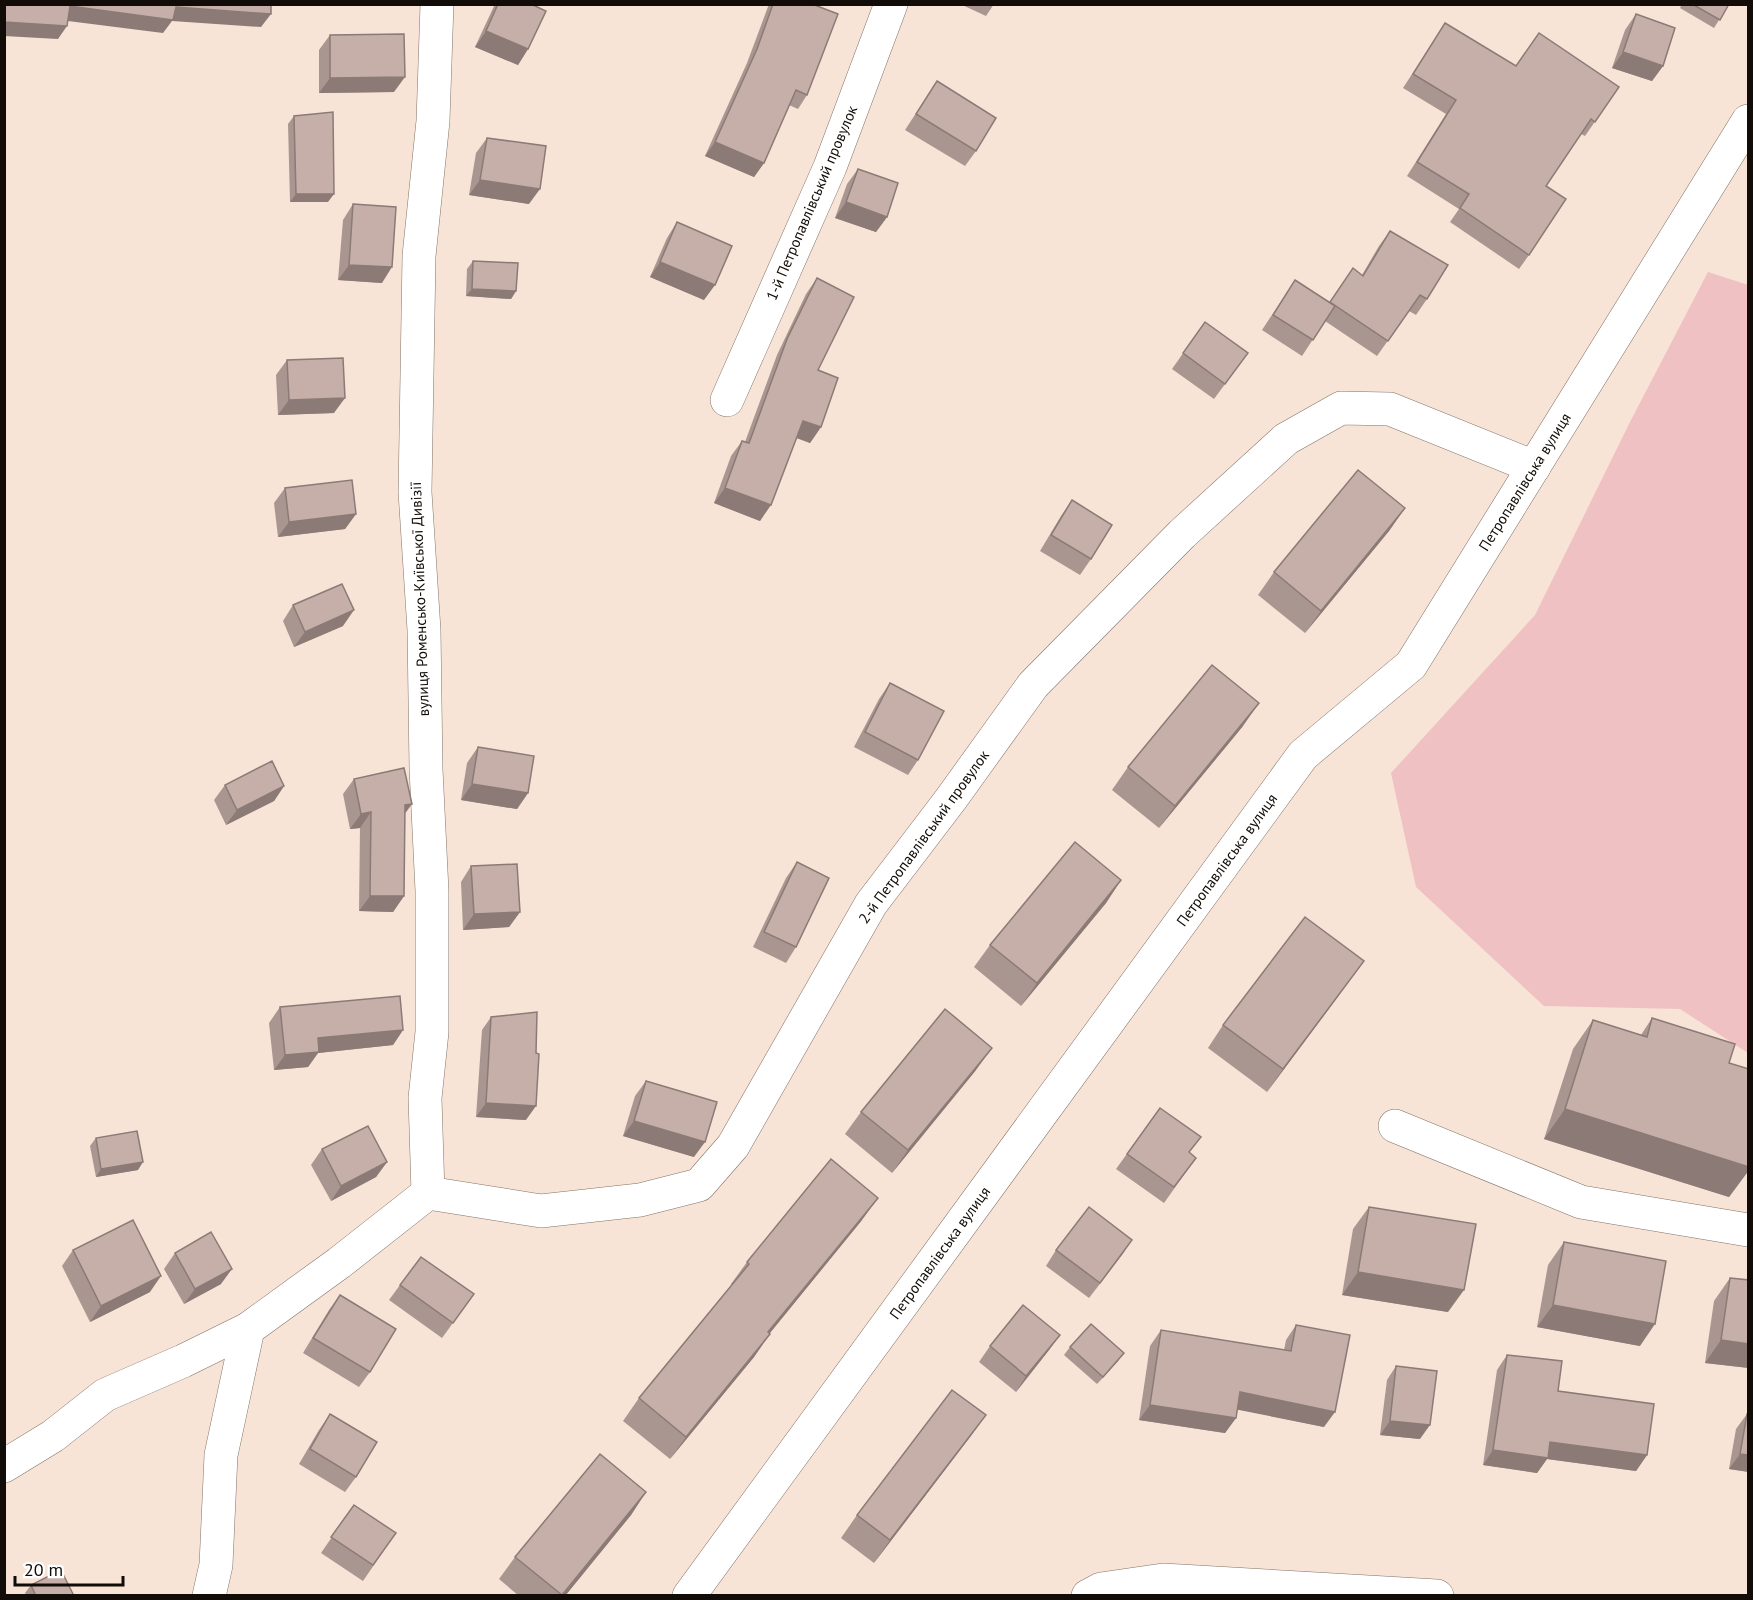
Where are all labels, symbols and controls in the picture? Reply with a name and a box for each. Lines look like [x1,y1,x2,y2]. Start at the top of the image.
street label: 1-й Петропавлівський провулок [762,102,862,303]
street label: Петропавлівська вулиця [1474,409,1575,554]
street label: вулиця Роменсько-Київської Дивізії [406,481,433,717]
street label: 2-й Петропавлівський провулок [854,746,993,927]
street label: Петропавлівська вулиця [1172,790,1281,930]
street label: Петропавлівська вулиця [885,1183,994,1323]
scale bar [15,1549,123,1587]
text: 20 m [24,1558,63,1581]

